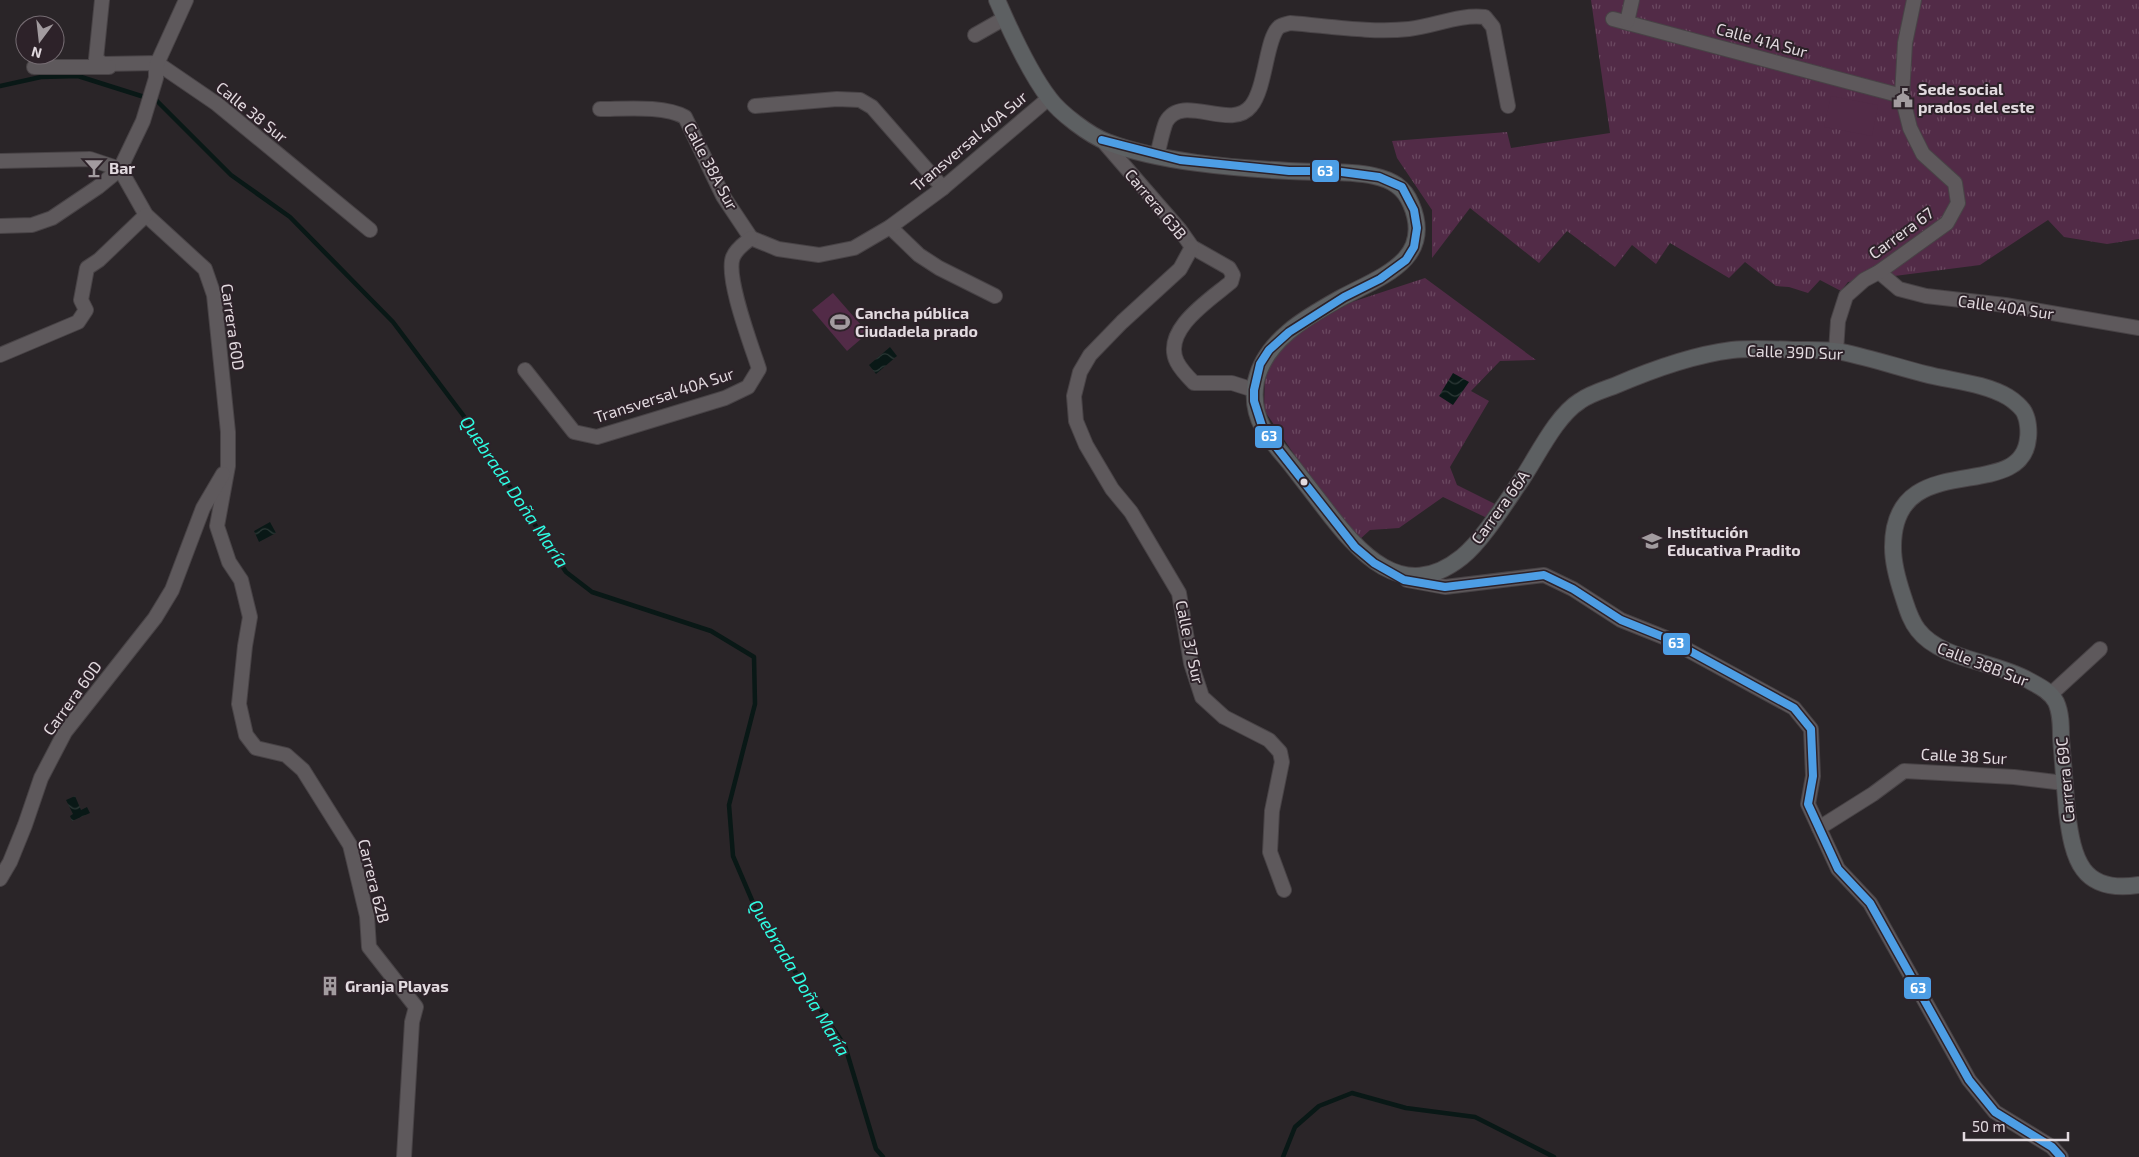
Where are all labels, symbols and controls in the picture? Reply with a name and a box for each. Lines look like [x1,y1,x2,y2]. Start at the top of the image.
north arrow [15,15,65,65]
street label: Calle 41A Sur [1715,18,1810,61]
text: N [29,44,44,63]
street label: Calle 38 Sur [213,77,292,147]
place label: Sede social prados del este [1918,79,2034,116]
street label: Transversal 40A Sur [907,86,1031,195]
public building icon: Sede social prados del este [1892,87,1914,109]
street label: Calle 38A Sur [681,119,743,213]
bar icon: Bar [83,157,105,179]
place label: Bar [109,158,135,177]
line badge: 63 [1311,159,1340,183]
text: 63 [1317,162,1333,179]
street label: Carrera 63B [1122,165,1191,243]
street label: Carrera 67 [1865,203,1937,262]
street label: Carrera 60D [218,282,249,371]
street label: Calle 40A Sur [1957,290,2056,323]
place label: Cancha pública Ciudadela prado [855,303,978,340]
sports icon: Cancha pública Ciudadela prado [829,311,851,333]
street label: Calle 39D Sur [1747,340,1844,363]
street label: Transversal 40A Sur [592,363,737,426]
water label: Quebrada Doña María [456,411,574,572]
line badge: 63 [1254,425,1283,449]
text: 63 [1261,427,1277,444]
street label: Carrera 66A [1467,466,1533,547]
unlabelled marker [1299,477,1309,487]
place label: Institución Educativa Pradito [1667,522,1801,559]
school or university icon: Institución Educativa Pradito [1641,530,1663,552]
street label: Calle 37 Sur [1172,598,1209,686]
line badge: 63 [1662,632,1691,656]
text: 63 [1668,634,1684,651]
street label: Calle 38B Sur [1935,637,2032,690]
street label: Carrera 60D [38,657,105,739]
street label: Carrera 69C [2051,737,2078,823]
street label: Calle 38 Sur [1920,744,2008,767]
street label: Carrera 62B [355,837,394,925]
water label: Quebrada Doña María [744,895,855,1060]
building icon: Granja Playas [319,975,341,997]
place label: Granja Playas [345,976,449,996]
line badge: 63 [1903,976,1932,1000]
text: 63 [1910,979,1926,996]
scale bar [1964,1110,2068,1142]
text: 50 m [1972,1117,2006,1135]

